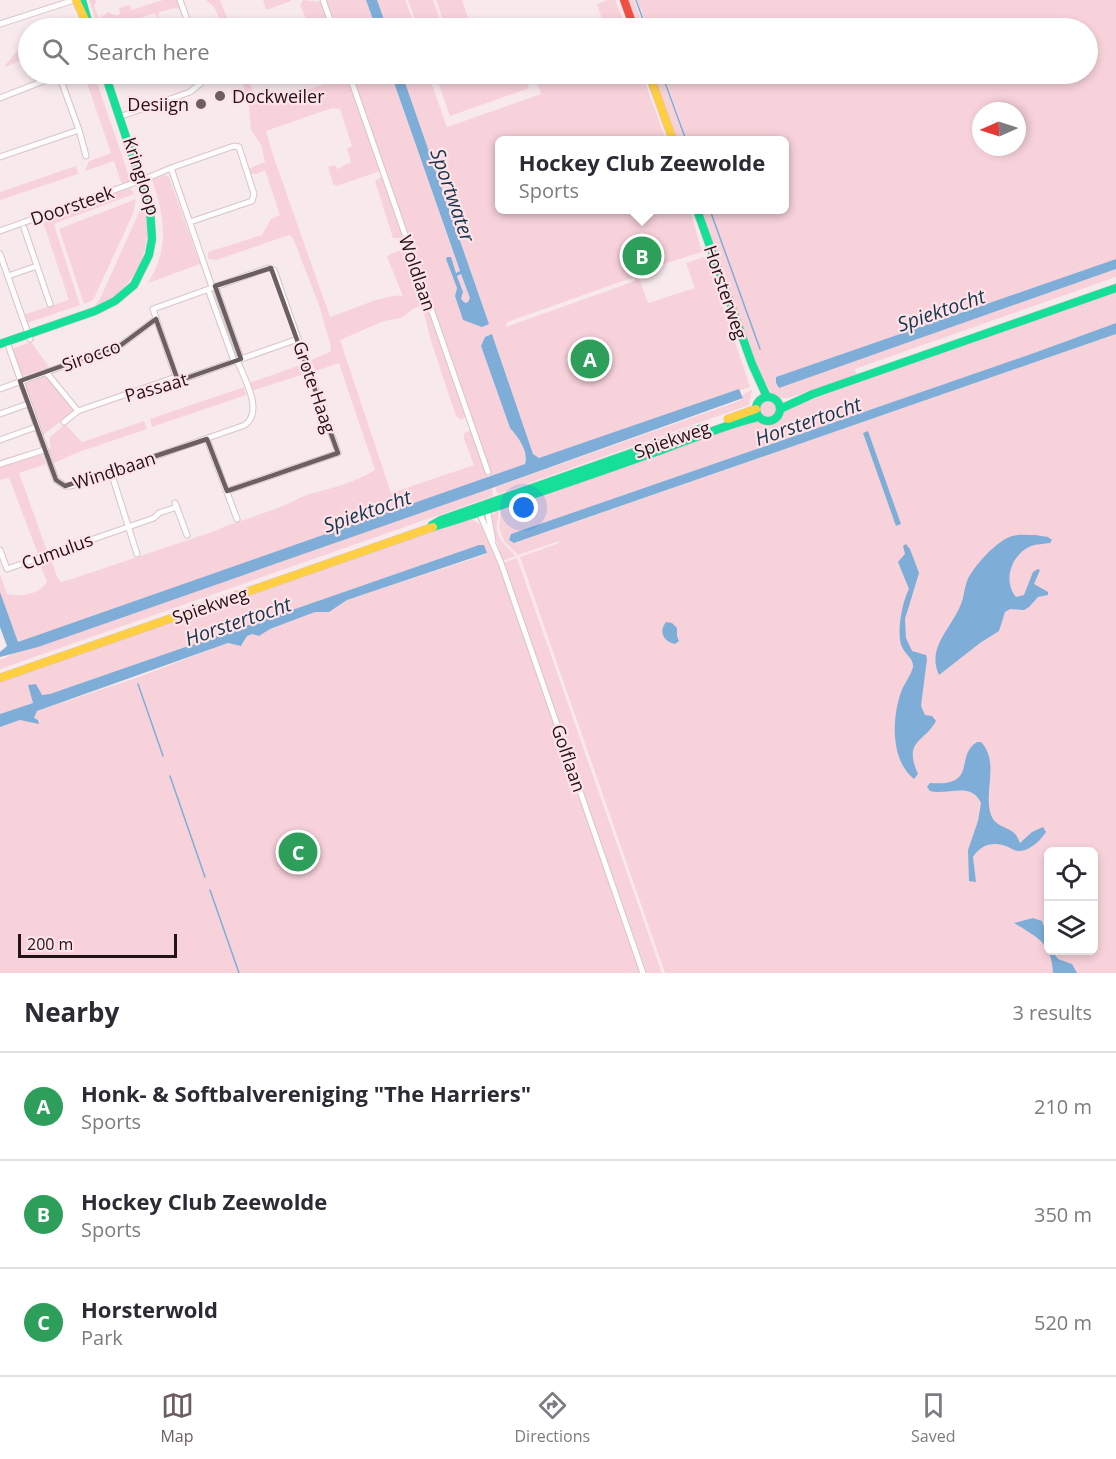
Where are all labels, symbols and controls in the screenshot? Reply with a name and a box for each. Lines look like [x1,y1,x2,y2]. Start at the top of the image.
search box [18,18,1098,84]
icon: search [39,35,72,68]
text: Search here [87,36,210,66]
place label: Dockweiler [232,84,325,108]
marker: Dockweiler [213,89,227,103]
place label: Desiign [127,92,189,116]
marker: Desiign [194,97,208,111]
north arrow [972,102,1026,156]
street label: Kringloop [118,134,166,218]
popup [495,136,789,214]
water label: Sportwater [424,145,482,247]
text: Hockey Club Zeewolde [519,147,765,177]
text: Sports [519,177,579,204]
street label: Doorsteek [27,179,117,230]
street label: Woldlaan [394,232,442,314]
pin: B [622,234,662,278]
street label: Horsterweg [699,242,753,342]
water label: Spiektocht [893,282,990,338]
street label: Sirocco [58,333,124,377]
pin: A [570,336,610,382]
street label: Grote Haag [288,338,342,436]
street label: Passaat [122,367,190,407]
water label: Horstertocht [751,390,866,452]
street label: Spiekweg [631,415,713,463]
street label: Windbaan [70,445,158,495]
water label: Spiektocht [319,483,416,539]
your location [509,493,538,522]
street label: Cumulus [18,527,96,575]
street label: Spiekweg [169,581,251,629]
water label: Horstertocht [181,590,296,652]
street label: Golflaan [546,721,592,795]
pin: C [278,830,318,874]
map controls [1044,847,1098,955]
button: locate [1044,847,1098,901]
button: layers [1044,901,1098,955]
scale bar [18,931,177,958]
text: 200 m [27,933,73,955]
text: Nearby [24,994,119,1030]
text: 3 results [1012,999,1092,1026]
text: Honk- & Softbalvereniging "The Harriers" [81,1078,531,1108]
text: A [37,1093,50,1120]
text: 210 m [1034,1093,1092,1120]
text: Sports [81,1108,141,1135]
text: Hockey Club Zeewolde [81,1186,327,1216]
text: B [37,1201,50,1228]
text: 350 m [1034,1201,1092,1228]
text: Sports [81,1216,141,1243]
text: Horsterwold [81,1294,218,1324]
text: C [37,1309,50,1336]
text: 520 m [1034,1309,1092,1336]
text: Park [81,1324,123,1351]
tab: Map [160,1389,194,1447]
tab: Directions [514,1389,590,1447]
tab: Saved [911,1389,956,1447]

